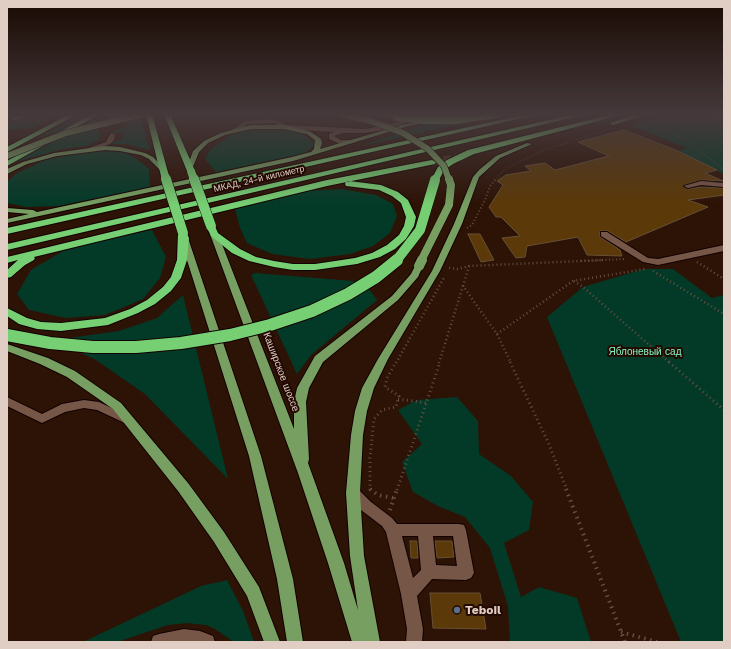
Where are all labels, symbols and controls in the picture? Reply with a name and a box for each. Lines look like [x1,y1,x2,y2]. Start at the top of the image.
street label: МКАД, 24-й километр [212,163,306,195]
street label: Каширское шоссе [260,331,302,413]
park label: Яблоневый сад [609,346,681,358]
place label: Teboil [465,603,501,617]
marker: Teboil [452,605,462,615]

